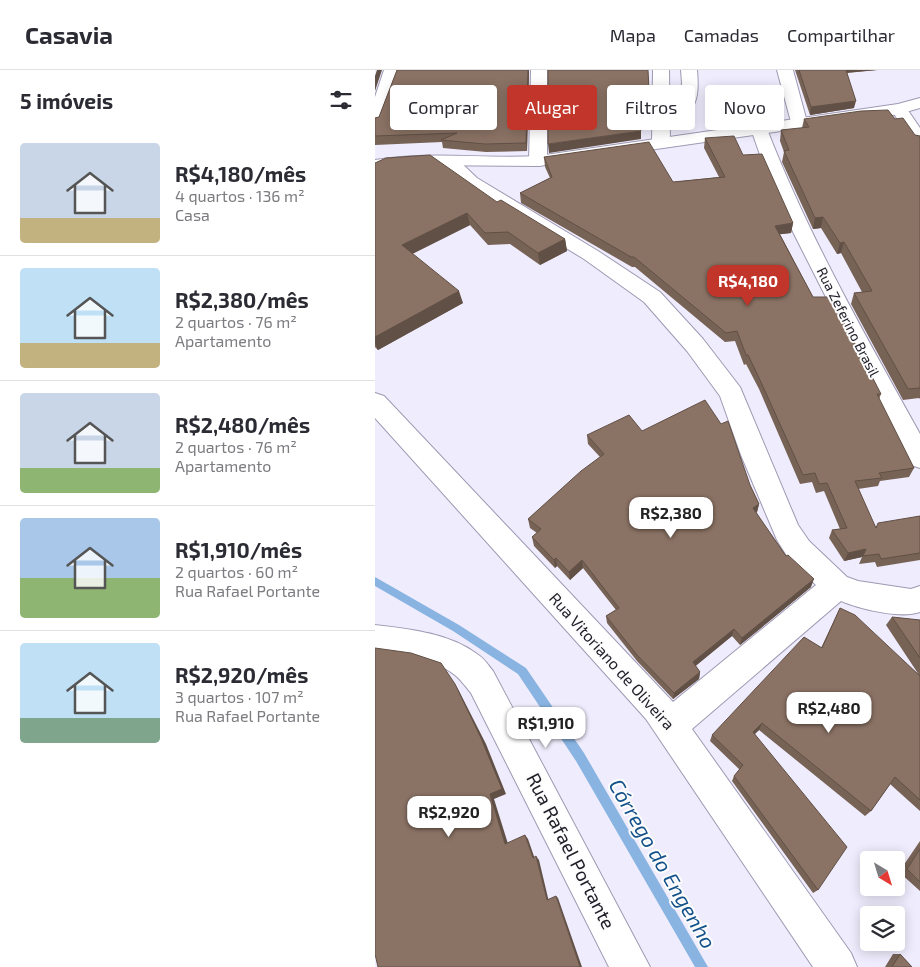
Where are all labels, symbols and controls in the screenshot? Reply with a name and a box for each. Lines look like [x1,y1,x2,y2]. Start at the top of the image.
text: Casavia [25,20,113,49]
text: Mapa [610,24,656,46]
text: Camadas [684,24,759,46]
text: Compartilhar [787,24,895,46]
chip: Comprar [390,85,497,130]
chip: Alugar [507,85,597,130]
chip: Filtros [607,85,695,130]
chip: Novo [705,85,784,130]
icon: filters [327,86,355,114]
text: 5 imóveis [20,88,113,113]
text: R$4,180/mês [175,161,306,186]
icon: home [60,163,120,223]
text: 4 quartos · 136 m² [175,186,305,205]
text: Casa [175,205,210,224]
pin: R$4,180 [702,264,794,307]
street label: Rua Zeferino Brasil [813,264,884,380]
text: R$4,180 [718,271,778,290]
text: R$2,380/mês [175,287,309,312]
icon: home [60,288,120,348]
text: 2 quartos · 76 m² [175,312,297,331]
text: Apartamento [175,331,271,350]
text: R$2,480/mês [175,412,310,437]
icon: home [60,413,120,473]
text: 2 quartos · 76 m² [175,437,297,456]
text: Apartamento [175,456,271,475]
pin: R$2,380 [625,496,717,539]
text: R$2,380 [640,503,702,522]
text: R$1,910/mês [175,537,302,562]
icon: home [60,538,120,598]
text: 2 quartos · 60 m² [175,562,298,581]
text: Rua Rafael Portante [175,581,320,600]
street label: Rua Vitoriano de Oliveira [546,588,679,733]
text: R$2,920/mês [175,662,308,687]
icon: home [60,663,120,723]
text: 3 quartos · 107 m² [175,687,304,706]
pin: R$2,480 [783,692,875,734]
text: R$2,480 [798,698,860,717]
text: Rua Rafael Portante [175,706,320,725]
pin: R$1,910 [500,706,592,749]
text: R$1,910 [518,713,574,732]
street label: Rua Rafael Portante [522,769,621,933]
water label: Córrego do Engenho [604,774,722,953]
pin: R$2,920 [403,796,495,838]
text: R$2,920 [418,802,480,821]
north arrow [860,851,905,896]
map controls [860,851,905,951]
button: layers [860,906,905,951]

